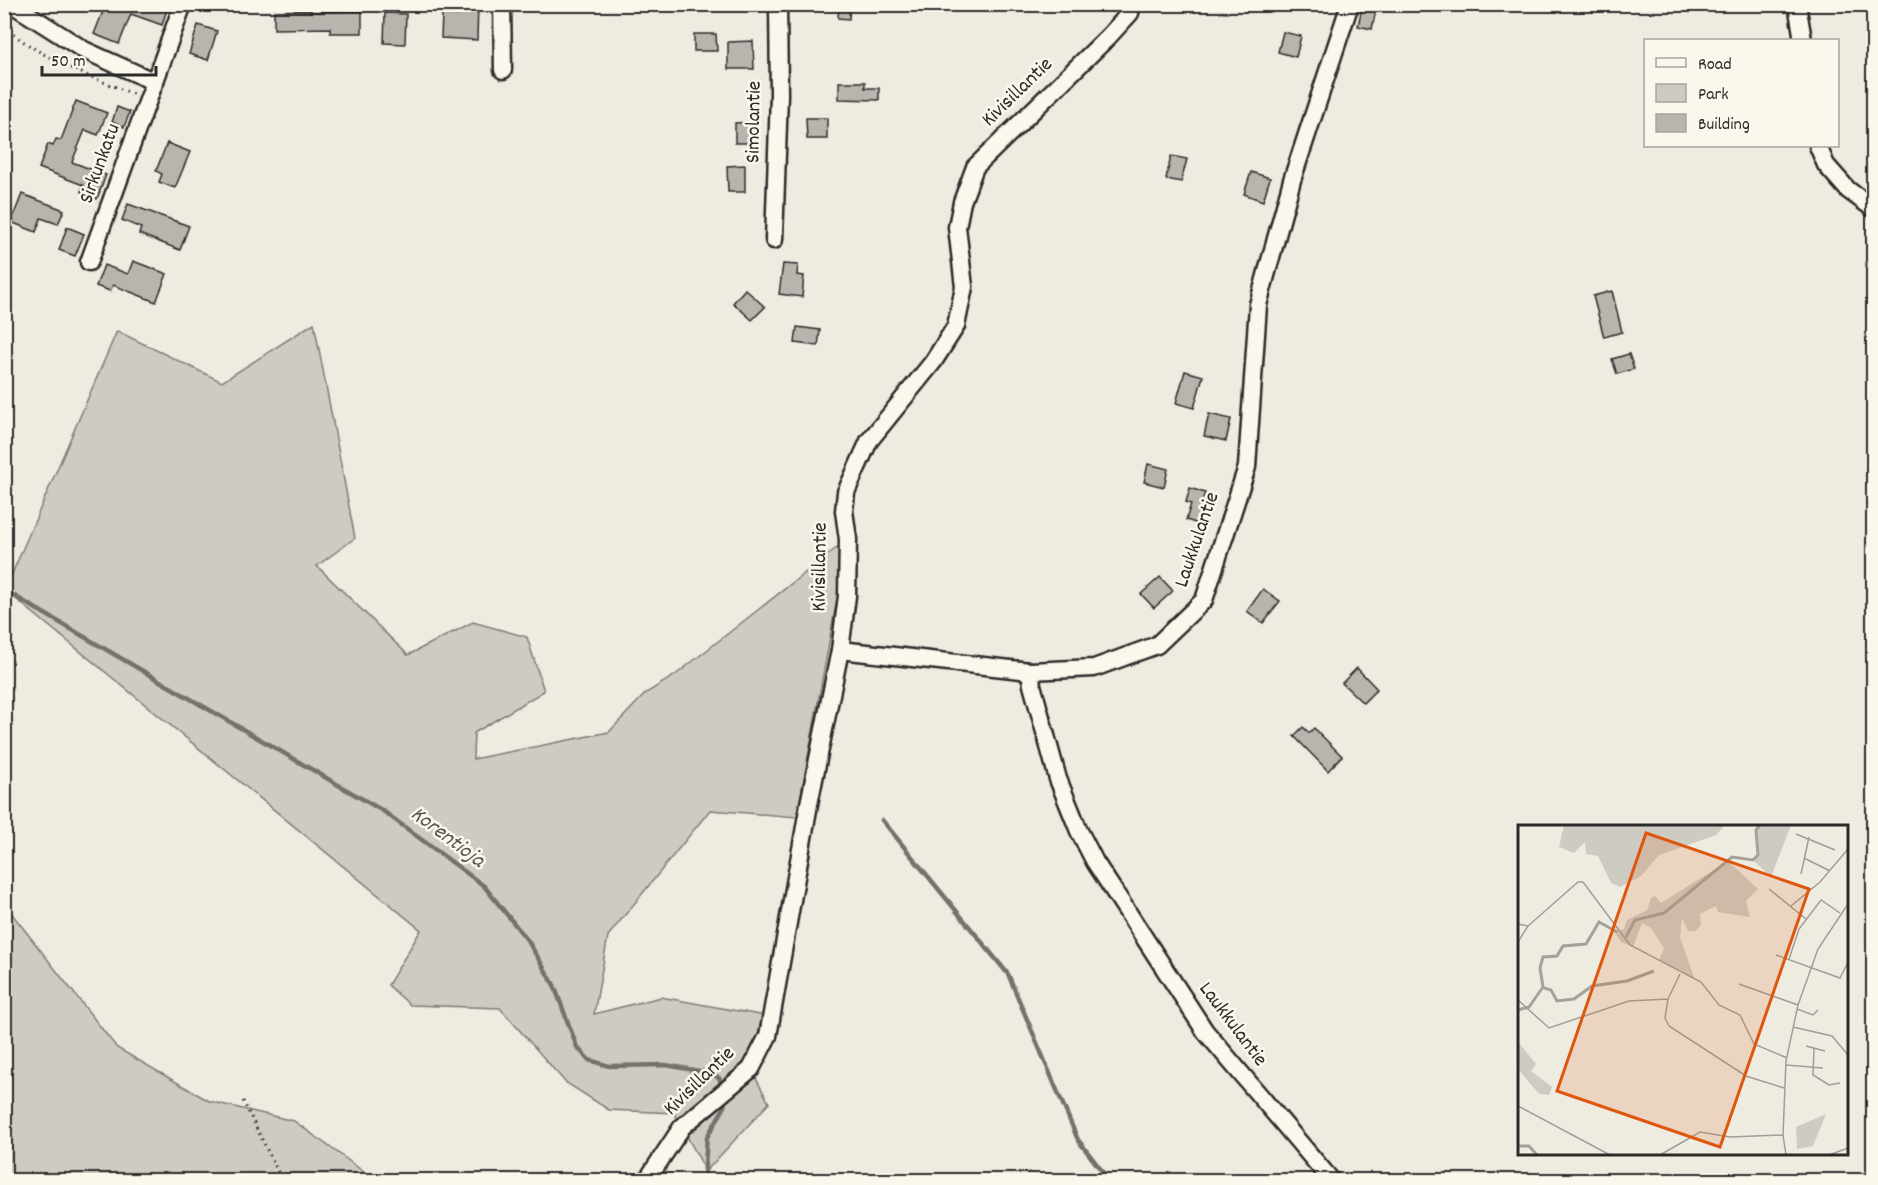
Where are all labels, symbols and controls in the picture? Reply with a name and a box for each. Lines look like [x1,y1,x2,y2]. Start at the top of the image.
scale bar [42,39,156,77]
legend [1644,39,1839,147]
text: 50 m [51,50,86,75]
street label: Kivisillantie [975,51,1061,135]
text: Road [1698,53,1732,78]
street label: Simolantie [739,81,771,163]
text: Park [1698,83,1729,108]
text: Building [1698,113,1750,138]
street label: Sirkunkatu [73,120,129,208]
street label: Laukkulantie [1168,488,1228,592]
street label: Kivisillantie [805,522,837,612]
water label: Korentioja [403,800,492,877]
inset map [1518,825,1848,1155]
street label: Laukkulantie [1190,976,1274,1074]
street label: Kivisillantie [657,1040,743,1124]

